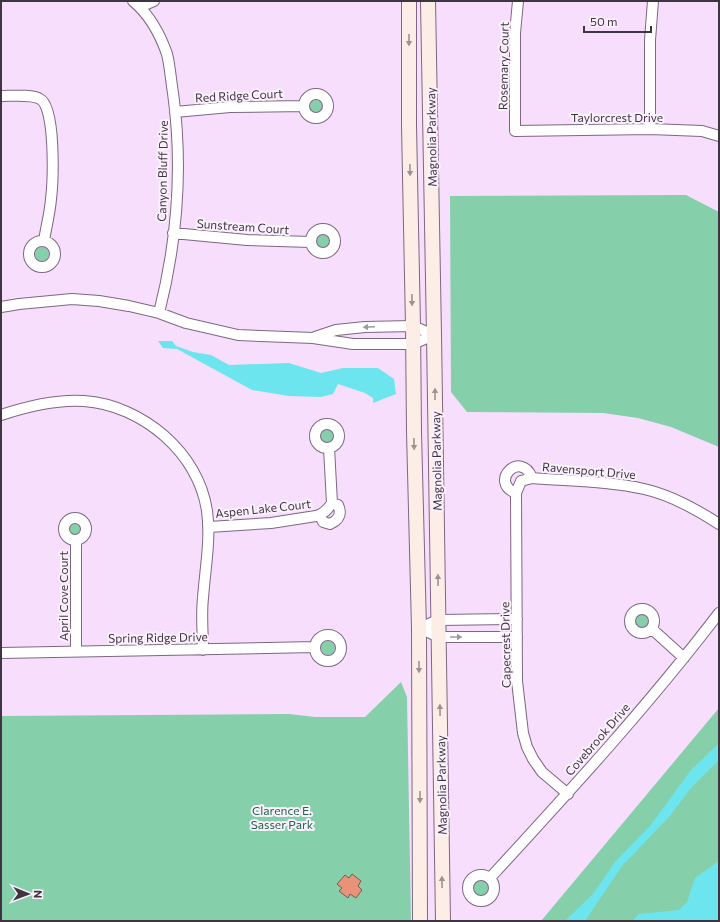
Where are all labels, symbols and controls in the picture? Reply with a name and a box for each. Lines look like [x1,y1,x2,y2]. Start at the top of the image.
scale bar [584,8,651,34]
text: 50 m [590,14,618,28]
street label: Rosemary Court [495,22,511,110]
one-way arrow [406,34,412,47]
street label: Red Ridge Court [195,86,283,104]
street label: Magnolia Parkway [423,87,439,187]
street label: Taylorcrest Drive [571,110,663,124]
street label: Canyon Bluff Drive [154,120,170,222]
one-way arrow [407,164,413,177]
street label: Sunstream Court [196,216,290,236]
one-way arrow [409,294,416,306]
one-way arrow [362,324,375,330]
one-way arrow [432,387,438,400]
street label: Magnolia Parkway [428,411,444,511]
one-way arrow [411,438,417,451]
street label: Ravensport Drive [542,459,636,481]
street label: Aspen Lake Court [214,496,312,520]
street label: April Cove Court [56,551,70,641]
one-way arrow [435,573,441,586]
street label: Capecrest Drive [497,602,513,688]
street label: Spring Ridge Drive [108,629,208,645]
one-way arrow [450,634,463,640]
one-way arrow [416,661,422,674]
street label: Covebrook Drive [562,700,632,778]
one-way arrow [437,703,443,716]
street label: Magnolia Parkway [433,735,449,835]
one-way arrow [417,791,423,804]
park label: Clarence E. Sasser Park [251,803,314,831]
north arrow [8,874,48,914]
one-way arrow [439,875,445,888]
text: N [32,890,45,898]

